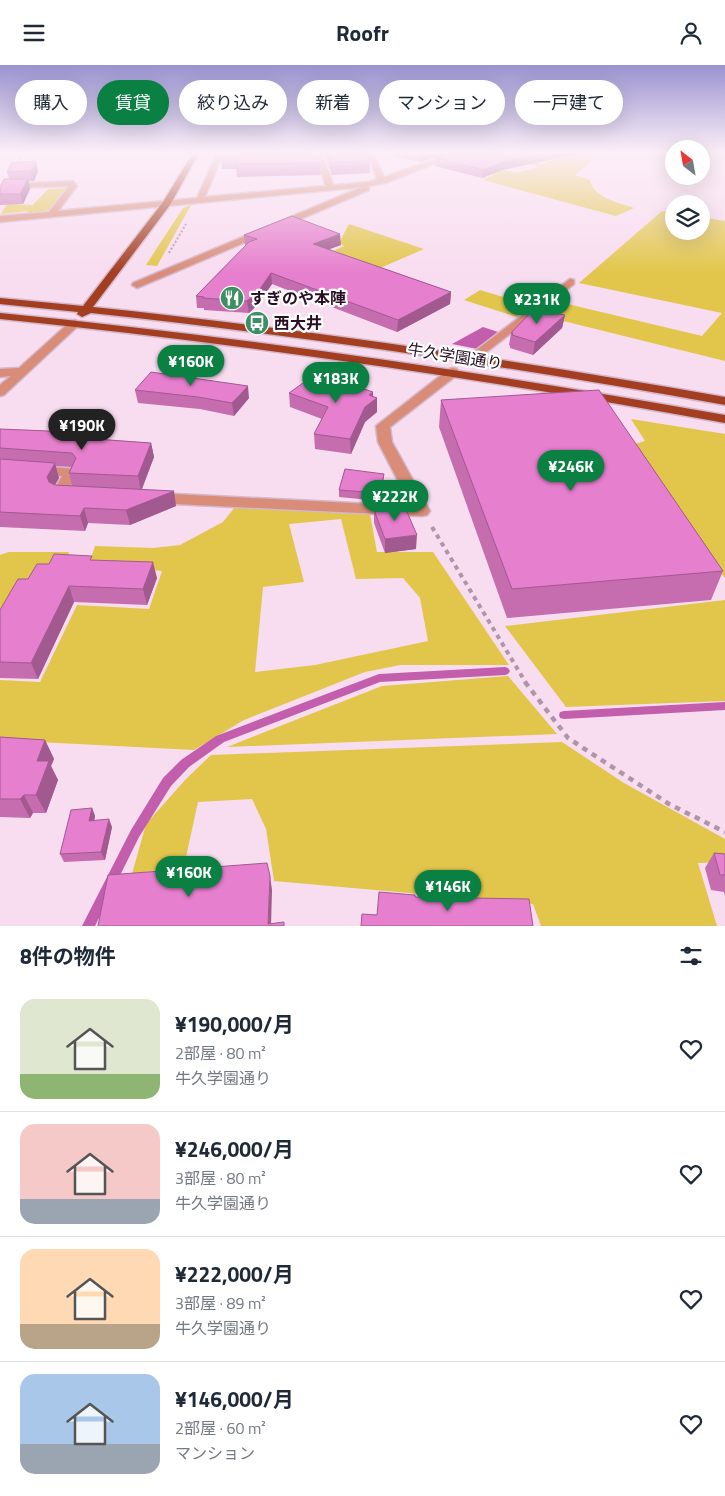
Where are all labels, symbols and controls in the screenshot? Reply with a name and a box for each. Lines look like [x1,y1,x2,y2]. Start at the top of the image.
text: Roofr [336,16,389,50]
icon: menu [20,19,48,47]
icon: person [677,19,705,47]
chip: 購入 [15,80,87,125]
chip: 賃貸 [97,80,169,125]
chip: 絞り込み [179,80,287,125]
chip: 新着 [297,80,369,125]
chip: マンション [379,80,505,125]
chip: 一戸建て [515,80,623,125]
north arrow [665,140,710,185]
map controls [665,140,710,240]
button: layers [665,195,710,240]
pin: ¥231K [502,283,572,325]
restaurant icon: すぎのや本陣 [219,285,245,311]
place label: すぎのや本陣 [250,286,346,310]
text: ¥231K [514,287,560,311]
bus stop icon: 西大井 [244,310,270,336]
place label: 西大井 [274,311,322,335]
street label: 牛久学園通り [406,337,504,375]
pin: ¥160K [156,345,226,387]
text: ¥160K [168,349,214,373]
pin: ¥183K [301,361,371,404]
text: ¥183K [313,366,359,390]
pin: ¥190K [47,409,117,451]
text: ¥190K [59,413,105,437]
pin: ¥246K [536,449,606,492]
text: ¥246K [548,454,594,478]
pin: ¥222K [360,479,430,522]
text: ¥222K [372,484,418,508]
pin: ¥160K [154,855,224,898]
text: ¥160K [166,860,212,884]
pin: ¥146K [413,869,483,912]
text: ¥146K [425,874,471,898]
text: 8件の物件 [20,940,116,972]
icon: filters [677,942,705,970]
text: ¥190,000/月 [175,1008,294,1040]
icon: home [60,1019,120,1079]
icon: heart [677,1035,705,1063]
text: 2部屋 · 80 m² [175,1041,266,1065]
text: 牛久学園通り [175,1066,271,1090]
text: ¥246,000/月 [175,1133,294,1165]
icon: home [60,1144,120,1204]
icon: heart [677,1160,705,1188]
text: 3部屋 · 80 m² [175,1166,266,1190]
text: 牛久学園通り [175,1191,271,1215]
text: ¥222,000/月 [175,1258,294,1290]
icon: home [60,1269,120,1329]
icon: heart [677,1285,705,1313]
text: 3部屋 · 89 m² [175,1291,266,1315]
text: 牛久学園通り [175,1316,271,1340]
text: ¥146,000/月 [175,1383,294,1415]
icon: home [60,1394,120,1454]
icon: heart [677,1410,705,1438]
text: 2部屋 · 60 m² [175,1416,266,1440]
text: マンション [175,1441,255,1465]

